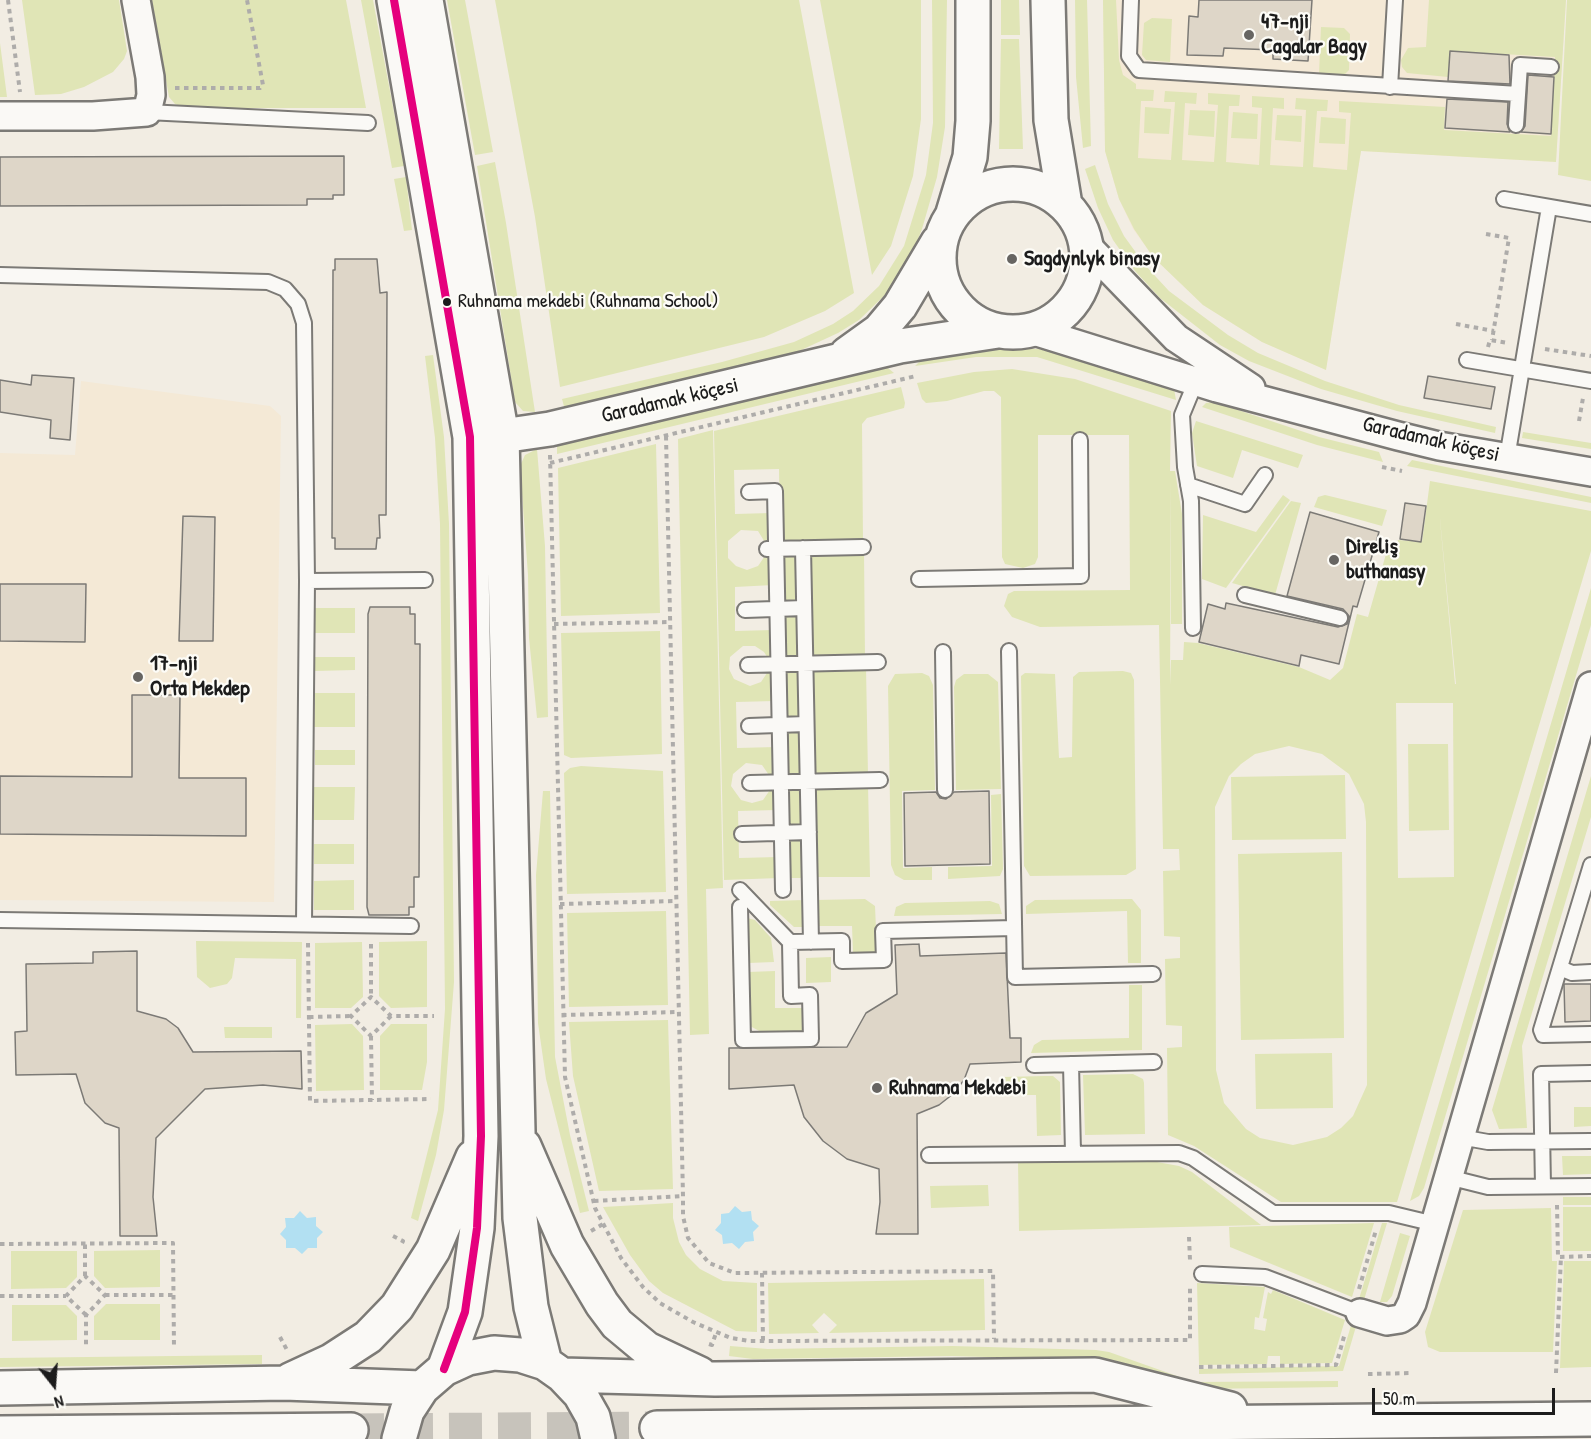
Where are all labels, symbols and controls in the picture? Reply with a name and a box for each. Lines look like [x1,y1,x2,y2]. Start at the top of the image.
place label: 47-nji Cagalar Bagy [1261,9,1367,60]
marker: 47-nji Cagalar Bagy [1242,28,1256,42]
place label: Sagdynlyk binasy [1024,246,1160,272]
marker: Sagdynlyk binasy [1005,252,1019,266]
place label: Ruhnama mekdebi (Ruhnama School) [458,290,718,314]
marker: Ruhnama mekdebi (Ruhnama School) [441,296,453,308]
street label: Garadamak köçesi [599,372,741,430]
street label: Garadamak köçesi [1360,411,1502,469]
place label: Direliş buthanasy [1346,534,1426,586]
marker: Direliş buthanasy [1327,553,1341,567]
place label: 17-nji Orta Mekdep [150,651,250,702]
marker: 17-nji Orta Mekdep [131,670,145,684]
place label: Ruhnama Mekdebi [889,1075,1027,1101]
marker: Ruhnama Mekdebi [870,1081,884,1095]
north arrow [24,1355,84,1415]
scale bar [1375,1376,1558,1414]
text: 50 m [1383,1386,1415,1411]
text: N [52,1390,67,1414]

